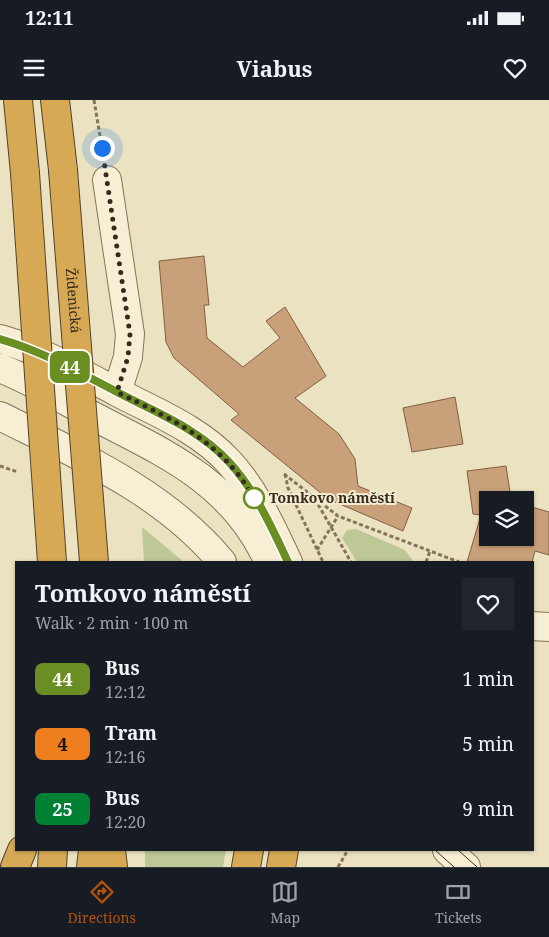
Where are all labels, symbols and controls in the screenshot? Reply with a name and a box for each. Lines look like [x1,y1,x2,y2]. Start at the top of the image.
text: 12:11 [25,5,74,31]
text: Viabus [237,53,312,83]
icon: menu [20,54,48,82]
icon: heart [501,54,529,82]
your location [90,136,115,161]
street label: Židenická [62,267,86,334]
line badge: 44 [48,351,92,383]
text: 44 [60,355,80,379]
marker: Tomkovo náměstí [243,487,265,509]
place label: Tomkovo náměstí [269,488,395,507]
map controls [479,491,534,546]
button: layers [479,491,534,546]
text: Tomkovo náměstí [35,576,251,609]
button: heart [462,578,514,630]
text: Walk · 2 min · 100 m [35,612,188,634]
text: Bus [105,655,140,681]
text: 1 min [462,666,514,692]
text: 44 [52,667,73,691]
text: 12:12 [105,681,145,703]
text: Tram [105,720,157,746]
text: 5 min [462,731,514,757]
text: 4 [57,732,68,756]
text: 12:16 [105,746,145,768]
text: Bus [105,785,140,811]
text: 9 min [462,796,514,822]
text: 25 [52,797,73,821]
text: 12:20 [105,811,145,833]
tab: Directions [67,878,136,927]
tab: Map [271,878,300,927]
tab: Tickets [435,878,482,927]

